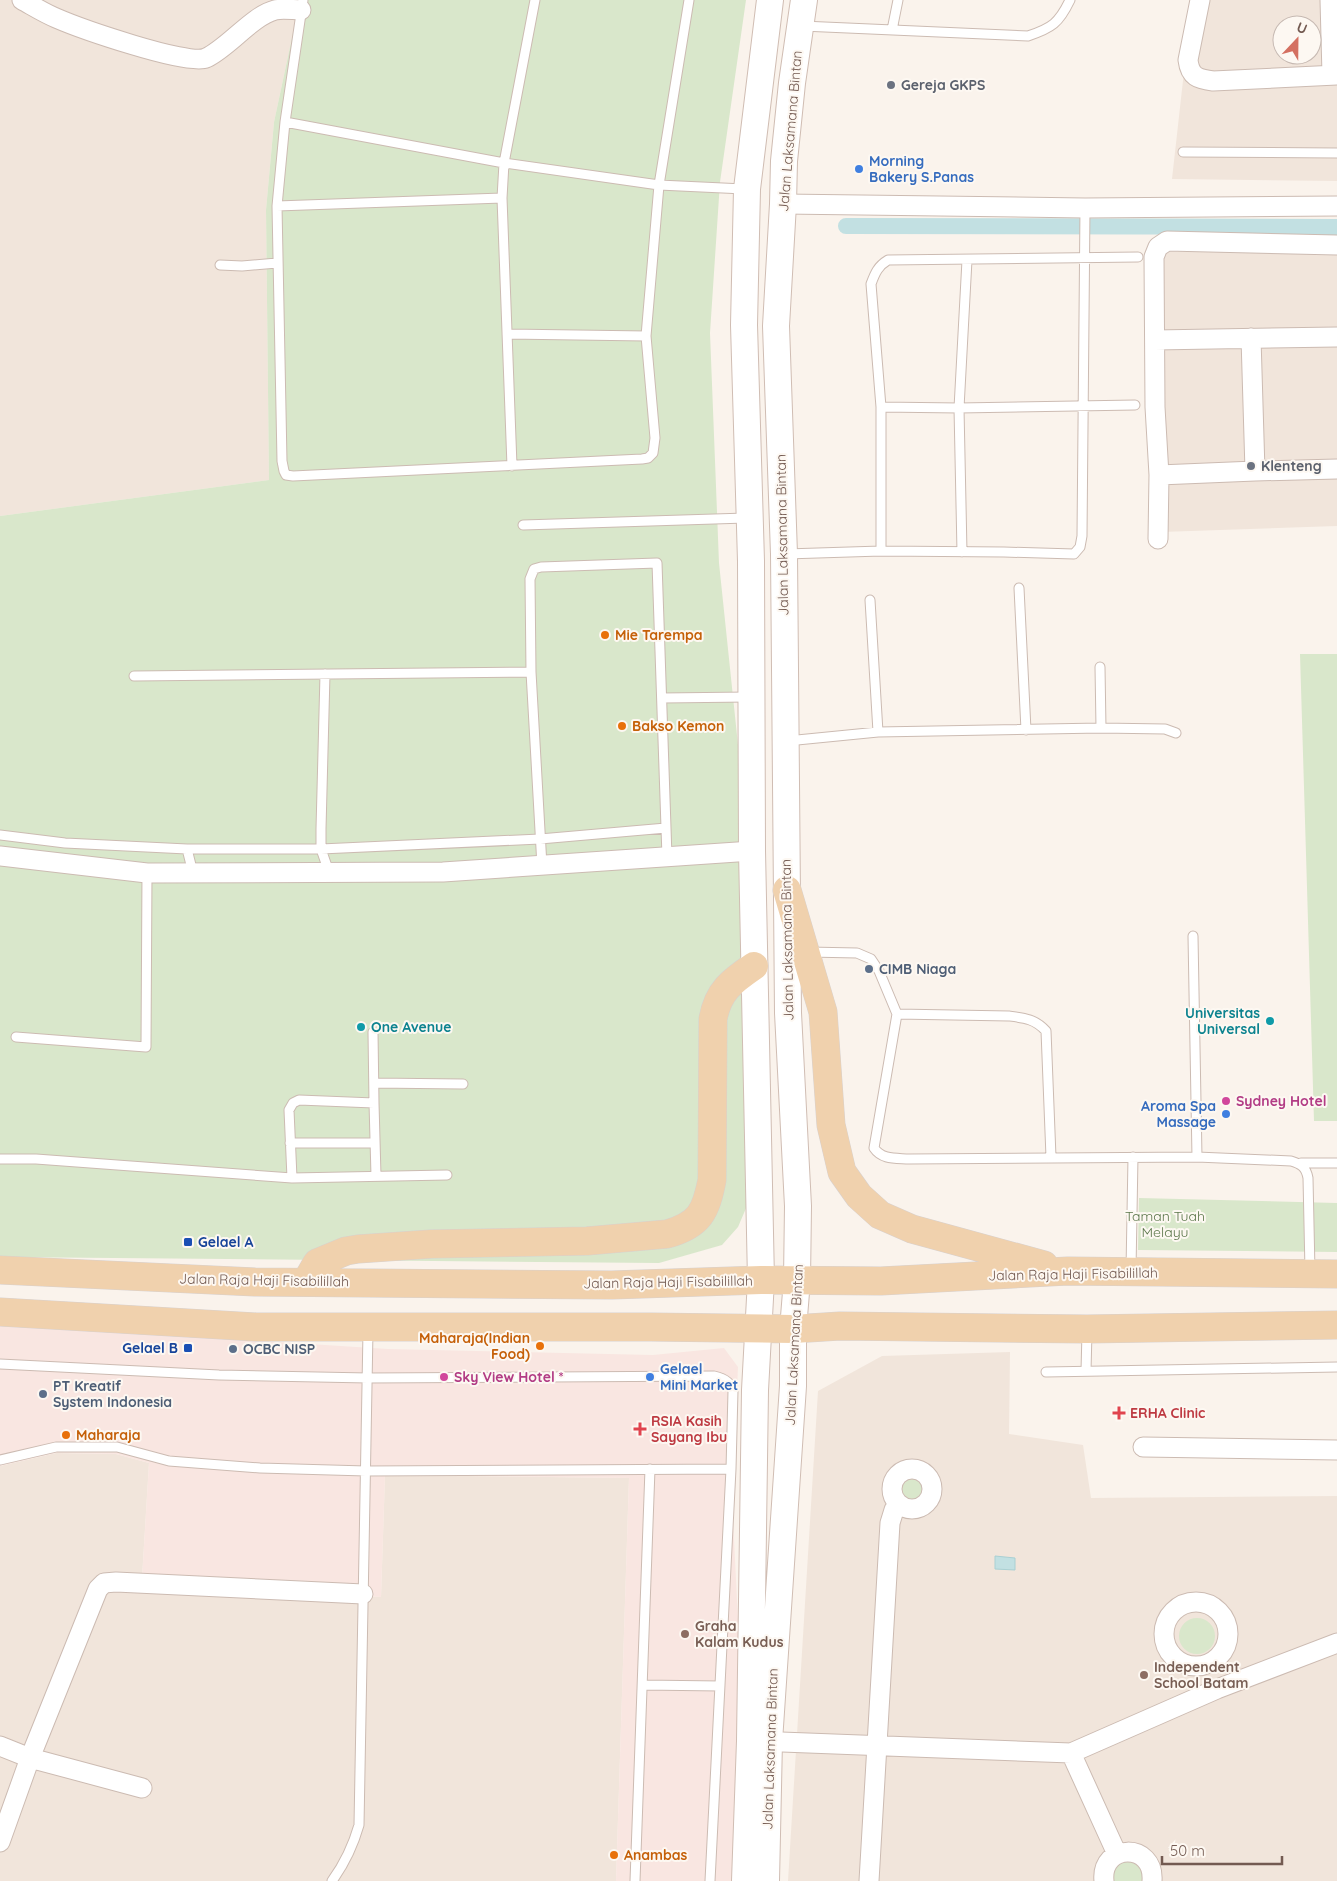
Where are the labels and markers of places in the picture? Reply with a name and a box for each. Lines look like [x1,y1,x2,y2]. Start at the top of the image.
place label: Gereja GKPS [901,76,985,94]
marker: Gereja GKPS [885,79,897,91]
place label: Morning Bakery S.Panas [869,152,974,186]
marker: Morning Bakery S.Panas [853,163,865,175]
place label: Klenteng [1261,457,1322,475]
marker: Klenteng [1245,460,1257,472]
place label: Mie Tarempa [615,626,703,644]
marker: Mie Tarempa [599,629,611,641]
place label: Bakso Kemon [632,717,724,735]
marker: Bakso Kemon [616,720,628,732]
place label: CIMB Niaga [879,960,956,978]
marker: CIMB Niaga [863,963,875,975]
place label: Universitas Universal [1185,1004,1260,1038]
marker: Universitas Universal [1264,1015,1276,1027]
place label: One Avenue [371,1018,452,1036]
marker: One Avenue [355,1021,367,1033]
place label: Sydney Hotel [1236,1092,1326,1110]
marker: Sydney Hotel [1220,1095,1232,1107]
place label: Aroma Spa Massage [1141,1097,1216,1131]
marker: Aroma Spa Massage [1220,1108,1232,1120]
place label: Gelael A [198,1233,254,1251]
marker: Gelael A [182,1236,194,1248]
place label: Maharaja(Indian Food) [419,1329,530,1363]
place label: Gelael B [122,1339,178,1357]
place label: OCBC NISP [243,1340,315,1358]
marker: Maharaja(Indian Food) [534,1340,546,1352]
marker: Gelael B [182,1342,194,1354]
marker: OCBC NISP [227,1343,239,1355]
place label: Gelael Mini Market [660,1360,739,1394]
place label: Sky View Hotel * [454,1368,564,1386]
marker: Sky View Hotel * [438,1371,450,1383]
marker: Gelael Mini Market [644,1371,656,1383]
place label: PT Kreatif System Indonesia [53,1377,172,1411]
marker: PT Kreatif System Indonesia [37,1388,49,1400]
place label: ERHA Clinic [1130,1404,1205,1422]
marker: ERHA Clinic [1112,1406,1126,1420]
place label: RSIA Kasih Sayang Ibu [651,1412,727,1446]
marker: RSIA Kasih Sayang Ibu [633,1422,647,1436]
place label: Maharaja [76,1426,141,1444]
marker: Maharaja [60,1429,72,1441]
place label: Graha Kalam Kudus [695,1617,784,1651]
marker: Graha Kalam Kudus [679,1628,691,1640]
place label: Independent School Batam [1154,1658,1248,1692]
marker: Independent School Batam [1138,1669,1150,1681]
place label: Anambas [624,1846,688,1864]
marker: Anambas [608,1849,620,1861]

